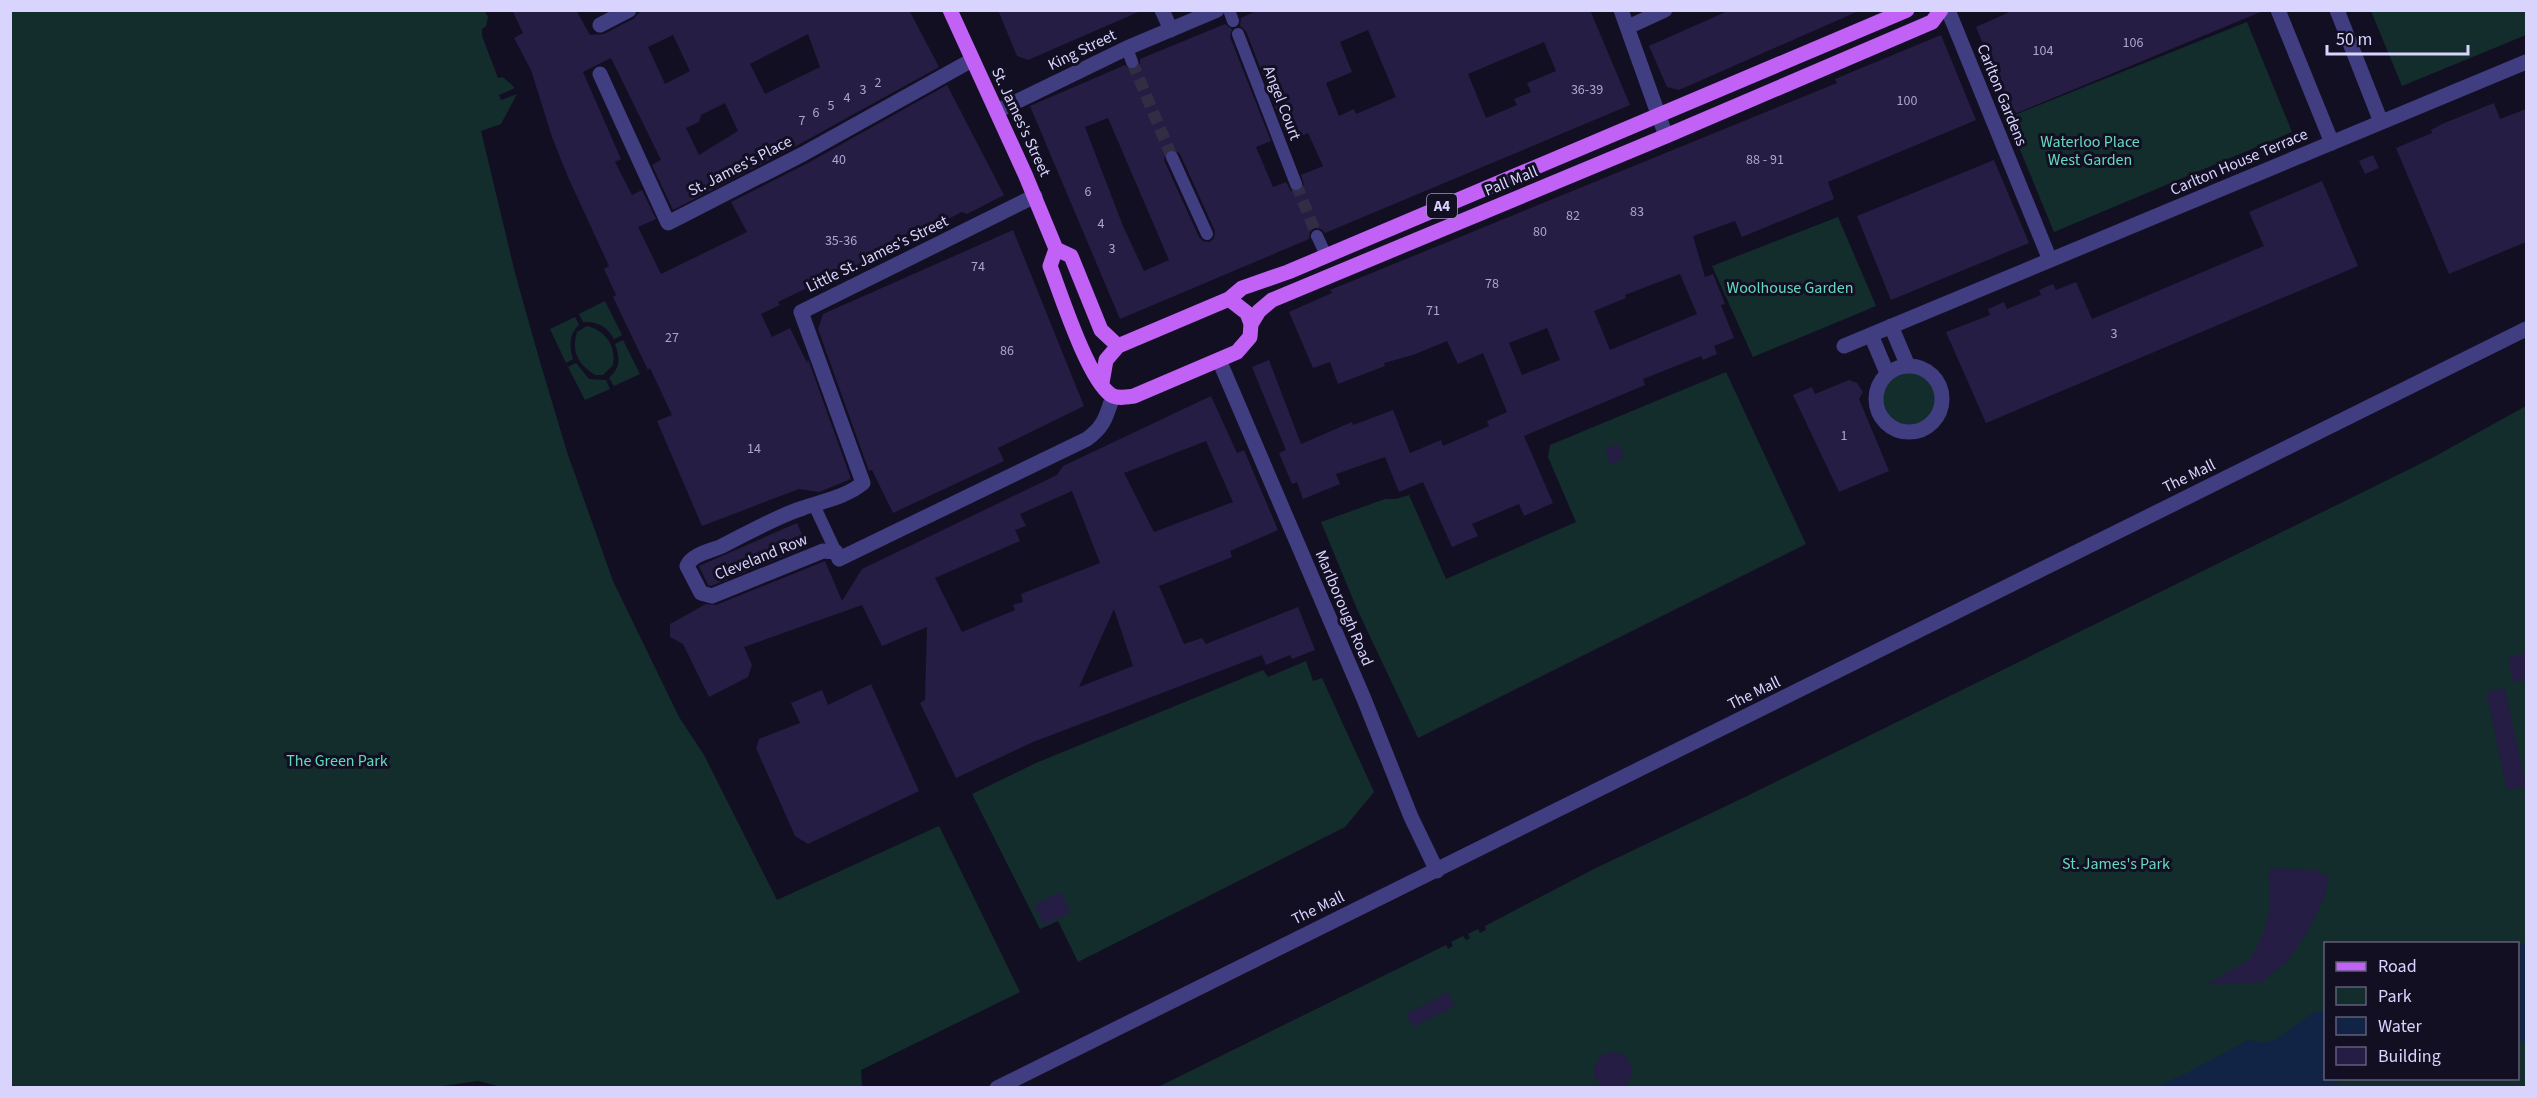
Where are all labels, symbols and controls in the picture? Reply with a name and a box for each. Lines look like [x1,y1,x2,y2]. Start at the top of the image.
scale bar [2327,18,2468,56]
street label: King Street [1044,24,1120,76]
text: 50 m [2336,27,2372,52]
house number: 106 [2123,33,2143,53]
street label: Carlton Gardens [1972,41,2033,150]
house number: 104 [2033,41,2053,61]
street label: Angel Court [1258,63,1306,144]
street label: St. James's Street [986,64,1056,181]
house number: 2 [875,73,882,93]
house number: 3 [860,80,867,100]
house number: 36-39 [1571,80,1603,100]
house number: 4 [844,88,851,108]
house number: 100 [1897,91,1917,111]
house number: 5 [828,96,835,116]
house number: 6 [813,103,820,123]
house number: 7 [799,111,806,131]
street label: Carlton House Terrace [2167,123,2311,201]
street label: St. James's Place [684,130,796,202]
park label: Waterloo Place West Garden [2040,131,2140,171]
house number: 40 [832,150,846,170]
house number: 88 - 91 [1746,150,1784,170]
street label: Pall Mall [1481,160,1541,202]
house number: 6 [1085,182,1092,202]
road number: A4 [1427,194,1457,218]
house number: 83 [1630,202,1644,222]
house number: 82 [1566,206,1580,226]
street label: Little St. James's Street [802,210,952,298]
house number: 4 [1098,214,1105,234]
house number: 80 [1533,222,1547,242]
house number: 35-36 [825,231,857,251]
house number: 3 [1109,239,1116,259]
house number: 74 [971,257,985,277]
house number: 78 [1485,274,1499,294]
park label: Woolhouse Garden [1727,277,1853,299]
house number: 71 [1426,301,1440,321]
house number: 3 [2111,324,2118,344]
house number: 27 [665,328,679,348]
house number: 86 [1000,341,1014,361]
house number: 1 [1841,426,1848,446]
house number: 14 [747,439,761,459]
street label: The Mall [2159,454,2219,498]
street label: Cleveland Row [711,528,811,586]
street label: Marlborough Road [1310,547,1378,669]
street label: The Mall [1724,671,1784,715]
park label: The Green Park [286,750,388,772]
park label: St. James's Park [2062,853,2170,875]
street label: The Mall [1288,886,1348,930]
legend [2324,942,2519,1080]
text: Road [2378,954,2417,979]
text: Park [2378,984,2412,1009]
text: Water [2378,1014,2422,1039]
text: Building [2378,1044,2441,1069]

